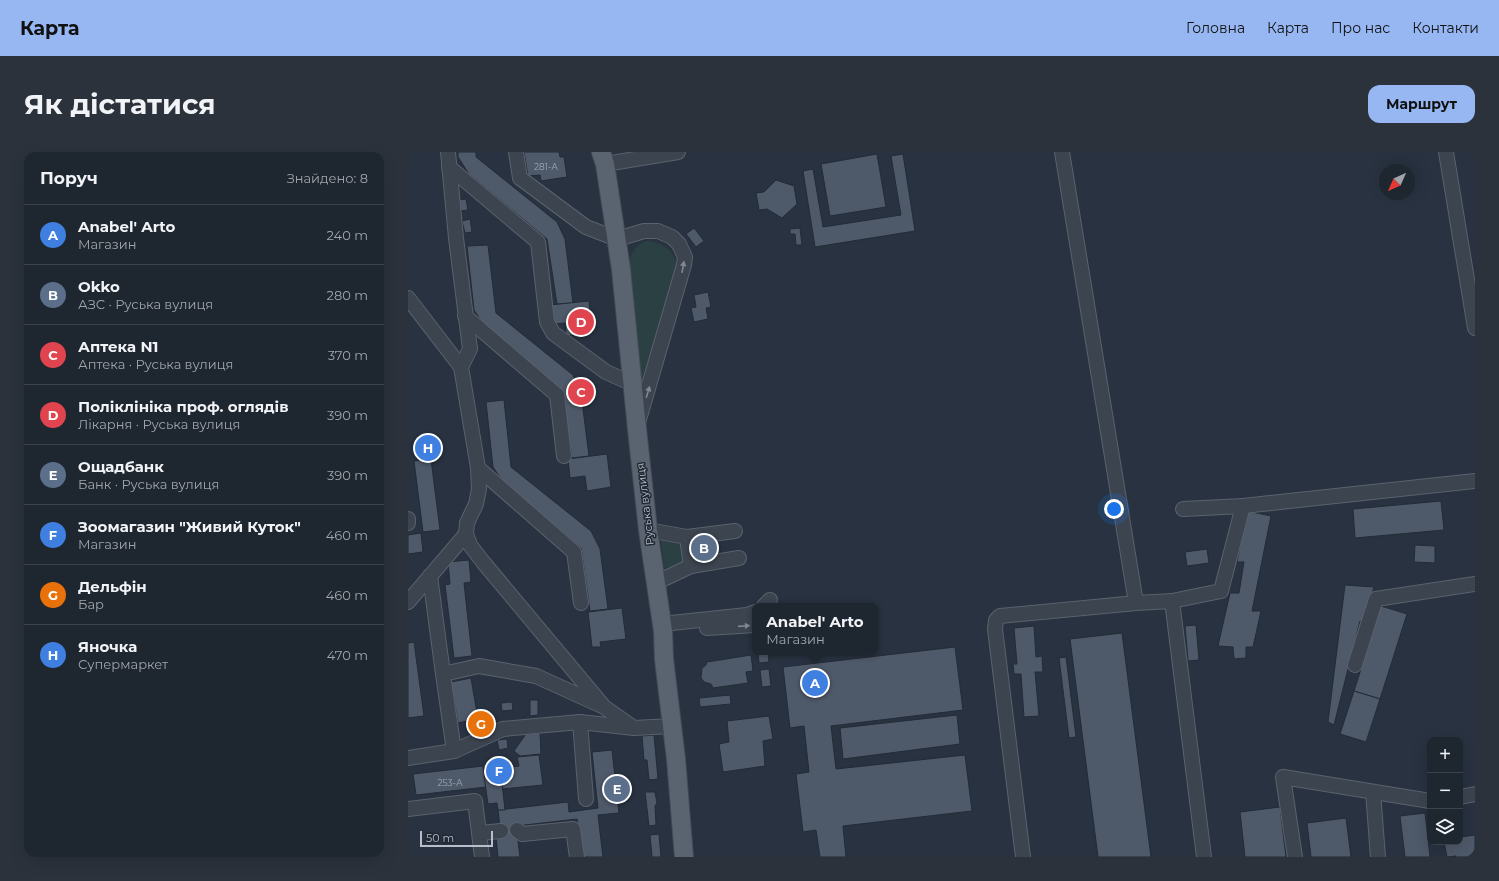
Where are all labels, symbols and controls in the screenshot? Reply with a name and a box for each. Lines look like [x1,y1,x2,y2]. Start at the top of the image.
text: Карта [20,17,80,40]
text: Головна [1186,19,1245,37]
text: Карта [1267,19,1309,37]
text: Про нас [1331,19,1390,37]
text: Контакти [1412,19,1479,37]
button: Маршрут [1368,85,1475,123]
text: Як дістатися [24,87,216,121]
house number: 281-А [534,161,558,172]
north arrow [1379,164,1415,200]
text: Поруч [40,168,98,188]
text: Знайдено: 8 [287,170,368,186]
text: Anabel' Arto [78,217,175,236]
text: A [48,227,58,243]
text: 240 m [327,227,368,243]
text: Магазин [78,236,137,252]
one-way arrow [681,261,687,273]
text: Okko [78,277,120,296]
text: B [48,287,58,303]
text: 280 m [327,287,368,303]
text: АЗС · Руська вулиця [78,296,213,312]
pin: D [568,307,594,337]
text: Аптека N1 [78,337,158,356]
text: C [48,347,58,363]
text: 370 m [328,347,368,363]
text: Аптека · Руська вулиця [78,356,233,372]
pin: C [568,377,594,407]
one-way arrow [645,385,651,397]
text: Поліклініка проф. оглядів [78,397,288,416]
text: D [48,407,58,423]
text: 390 m [327,407,368,423]
text: Лікарня · Руська вулиця [78,416,240,432]
pin: H [415,433,441,463]
text: Ощадбанк [78,457,164,476]
street label: Руська вулиця [633,462,657,546]
text: E [49,467,57,483]
text: 390 m [327,467,368,483]
text: Банк · Руська вулиця [78,476,219,492]
your location [1104,499,1124,519]
text: Зоомагазин "Живий Куток" [78,517,301,536]
text: F [49,527,57,543]
text: 460 m [326,527,368,543]
pin: B [691,533,717,563]
text: Магазин [78,536,137,552]
text: Дельфін [78,577,147,596]
text: G [48,587,58,603]
text: 460 m [326,587,368,603]
text: Бар [78,596,104,612]
popup [752,603,878,655]
text: Anabel' Arto [766,612,864,631]
one-way arrow [738,622,750,629]
text: Магазин [766,631,825,647]
text: Яночка [78,637,137,656]
text: H [48,647,58,663]
text: 470 m [327,647,368,663]
text: Супермаркет [78,656,168,672]
pin: A [802,668,828,698]
pin: G [468,709,494,739]
map controls [1427,737,1463,845]
button: + [1427,737,1463,773]
pin: F [486,756,512,786]
button: − [1427,773,1463,809]
pin: E [604,774,630,804]
house number: 253-А [437,777,463,788]
button: layers [1427,809,1463,845]
scale bar [420,829,493,848]
text: 50 m [426,831,454,845]

